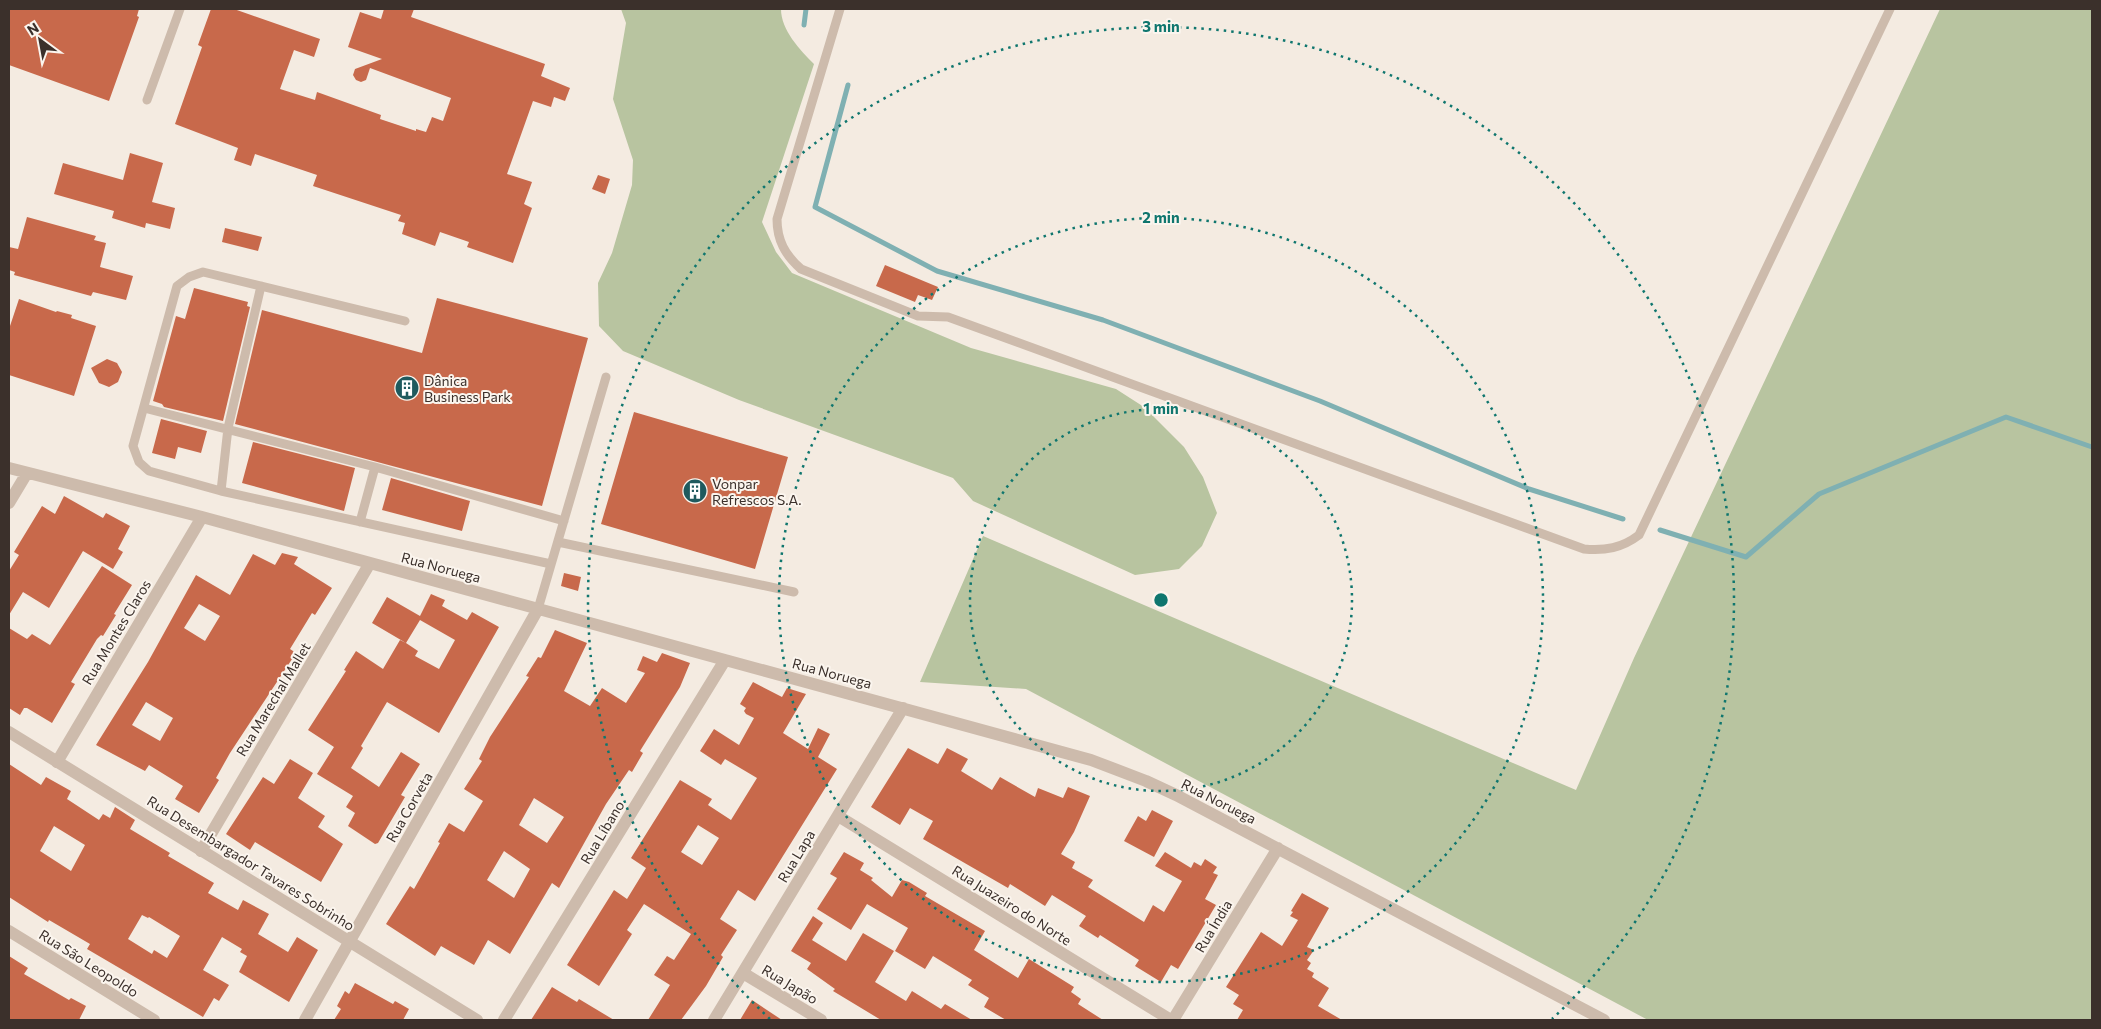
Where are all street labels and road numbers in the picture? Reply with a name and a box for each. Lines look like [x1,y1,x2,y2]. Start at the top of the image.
street label: Rua Noruega [399,548,483,586]
street label: Rua Montes Claros [78,576,154,688]
street label: Rua Marechal Mallet [232,639,314,759]
street label: Rua Noruega [790,654,874,692]
street label: Rua Corveta [382,769,436,845]
street label: Rua Noruega [1179,775,1259,827]
street label: Rua Desembargador Tavares Sobrinho [144,792,358,934]
street label: Rua Líbano [576,797,628,867]
street label: Rua Lapa [774,827,818,885]
street label: Rua Juazeiro do Norte [949,861,1075,949]
street label: Rua Índia [1191,897,1235,955]
street label: Rua São Leopoldo [36,926,142,1000]
street label: Rua Japão [759,961,821,1007]

